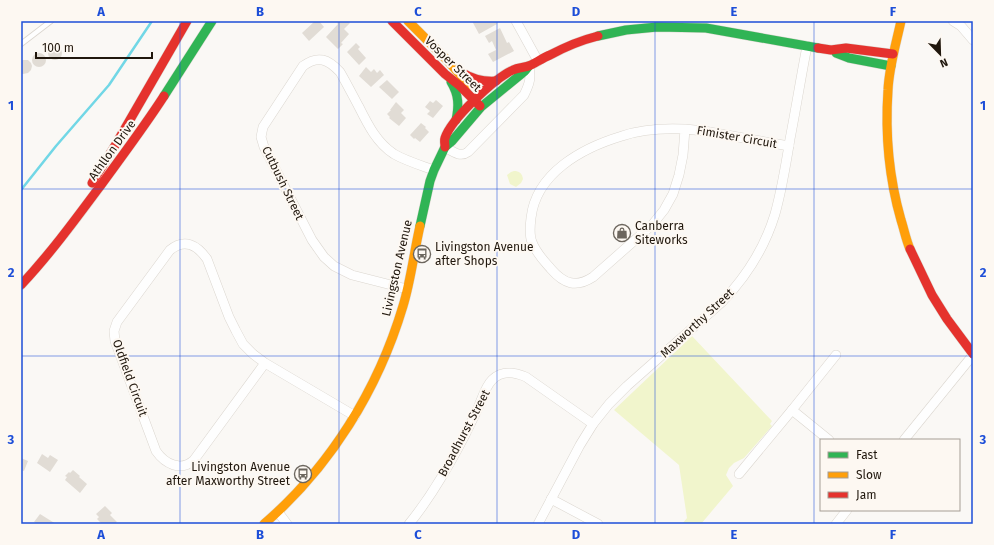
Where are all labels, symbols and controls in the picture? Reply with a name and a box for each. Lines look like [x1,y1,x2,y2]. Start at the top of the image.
text: A [96,4,105,19]
text: B [256,4,264,19]
text: C [414,4,422,19]
text: D [572,4,581,19]
text: E [731,4,738,19]
text: F [890,4,897,19]
scale bar [36,34,152,60]
street label: Vosper Street [422,34,485,95]
north arrow [920,34,960,74]
text: 100 m [42,41,74,55]
text: N [938,55,950,70]
text: 1 [8,98,14,113]
text: 1 [980,98,986,113]
street label: Athllon Drive [86,117,138,183]
street label: Fimister Circuit [696,123,779,151]
street label: Cutbush Street [259,144,307,223]
street label: Livingston Avenue [379,218,415,318]
place label: Canberra Siteworks [635,219,688,247]
shop icon: Canberra Siteworks [612,223,632,243]
place label: Livingston Avenue after Shops [435,240,534,268]
bus stop icon: Livingston Avenue after Shops [412,244,432,264]
text: 2 [8,265,15,280]
text: 2 [980,265,987,280]
street label: Maxworthy Street [658,285,737,360]
street label: Oldfield Circuit [110,338,151,419]
street label: Broadhurst Street [435,387,493,479]
text: 3 [7,432,15,447]
text: 3 [979,432,987,447]
legend [820,439,960,511]
text: Fast [856,448,878,462]
place label: Livingston Avenue after Maxworthy Street [166,460,291,488]
bus stop icon: Livingston Avenue after Maxworthy Street [293,464,313,484]
text: Slow [856,468,882,482]
text: Jam [856,488,876,502]
text: A [96,527,105,542]
text: B [256,527,264,542]
text: C [414,527,422,542]
text: D [572,527,581,542]
text: E [731,527,738,542]
text: F [890,527,897,542]

